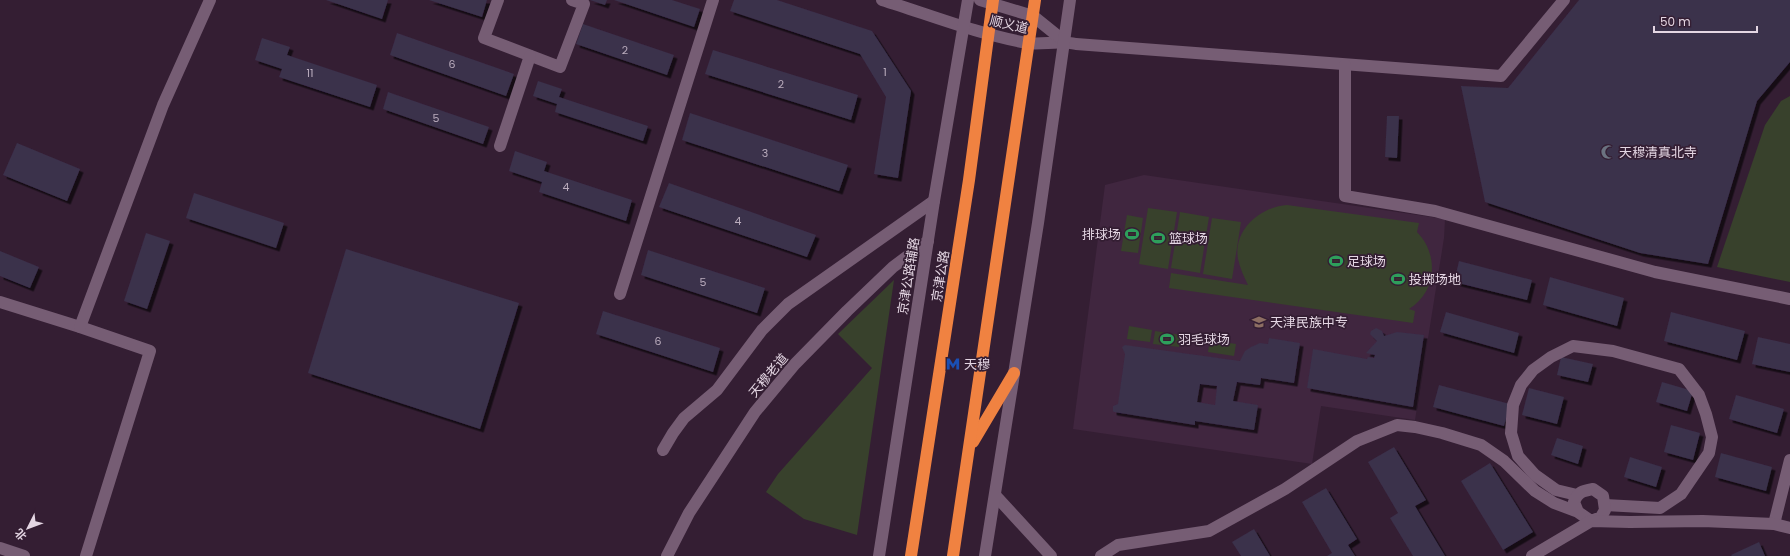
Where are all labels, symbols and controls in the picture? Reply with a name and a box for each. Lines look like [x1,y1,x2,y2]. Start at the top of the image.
scale bar [1654,8,1757,34]
street label: 顺义道 [988,11,1030,38]
text: 50 m [1660,13,1691,30]
house number: 2 [622,42,628,58]
house number: 6 [449,56,456,72]
house number: 1 [883,64,887,80]
house number: 11 [306,65,314,81]
house number: 2 [778,76,784,92]
house number: 5 [433,110,440,126]
place label: 天穆清真北寺 [1619,143,1697,162]
mosque icon: 天穆清真北寺 [1600,144,1616,160]
house number: 3 [762,145,768,161]
house number: 4 [563,179,570,195]
house number: 4 [735,213,742,229]
place label: 排球场 [1082,225,1121,244]
sports icon: 排球场 [1124,226,1140,242]
place label: 篮球场 [1169,229,1208,248]
sports icon: 篮球场 [1150,230,1166,246]
street label: 京津公路辅路 [893,236,924,316]
street label: 京津公路 [927,249,954,303]
place label: 足球场 [1347,252,1386,271]
sports icon: 足球场 [1328,253,1344,269]
place label: 投掷场地 [1409,270,1461,289]
sports icon: 投掷场地 [1390,271,1406,287]
house number: 5 [700,274,707,290]
place label: 天津民族中专 [1270,313,1348,332]
school or university icon: 天津民族中专 [1251,314,1267,330]
place label: 羽毛球场 [1178,330,1230,349]
sports icon: 羽毛球场 [1159,331,1175,347]
house number: 6 [655,333,662,349]
street label: 天穆老道 [744,349,792,401]
place label: 天穆 [964,355,990,374]
metro station icon: 天穆 [945,356,961,372]
north arrow [8,508,48,548]
text: 北 [11,525,30,544]

